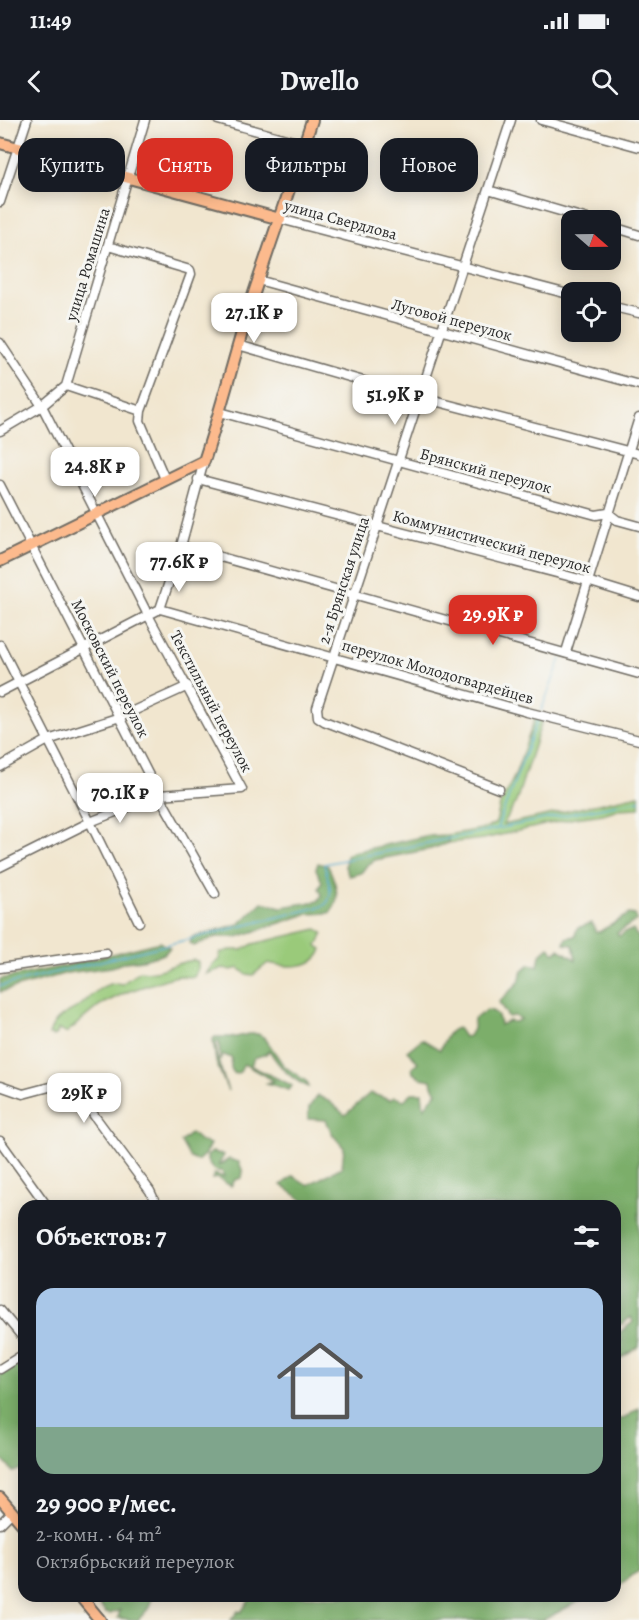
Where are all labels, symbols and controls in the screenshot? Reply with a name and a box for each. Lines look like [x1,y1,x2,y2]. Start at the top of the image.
text: 11:49 [30,6,72,36]
text: Dwello [280,63,359,99]
icon: back [18,65,51,98]
icon: search [588,65,621,98]
chip: Купить [18,138,125,192]
chip: Снять [137,138,233,192]
chip: Фильтры [245,138,368,192]
chip: Новое [380,138,478,192]
street label: улица Свердлова [281,194,400,246]
street label: улица Ромашина [60,204,116,325]
north arrow [561,210,621,270]
map controls [561,210,621,342]
button: locate [561,282,621,342]
pin: 27.1K ₽ [199,293,309,344]
street label: Луговой переулок [389,293,514,347]
text: 27.1K ₽ [225,299,283,326]
pin: 51.9K ₽ [340,375,450,426]
text: 51.9K ₽ [366,381,424,408]
street label: Брянский переулок [417,443,554,499]
pin: 24.8K ₽ [40,447,150,498]
text: 24.8K ₽ [65,453,125,480]
street label: Коммунистический переулок [390,505,593,579]
street label: 2-я Брянская улица [313,513,375,647]
pin: 77.6K ₽ [124,542,234,593]
text: 77.6K ₽ [150,548,208,575]
street label: Московский переулок [66,595,155,742]
pin: 29.9K ₽ [438,595,548,646]
text: 29.9K ₽ [463,601,523,628]
street label: Текстильный переулок [164,627,258,776]
street label: переулок Молодогвардейцев [339,634,536,710]
pin: 70.1K ₽ [65,773,175,824]
text: 70.1K ₽ [91,779,149,806]
pin: 29K ₽ [42,1073,126,1124]
text: 29K ₽ [61,1079,107,1106]
text: Объектов: 7 [36,1219,166,1254]
icon: filters [570,1220,603,1253]
icon: home [266,1327,374,1435]
text: 29 900 ₽/мес. [36,1486,177,1521]
text: 2-комн. · 64 m² [36,1521,161,1548]
text: Октябрьский переулок [36,1548,235,1575]

